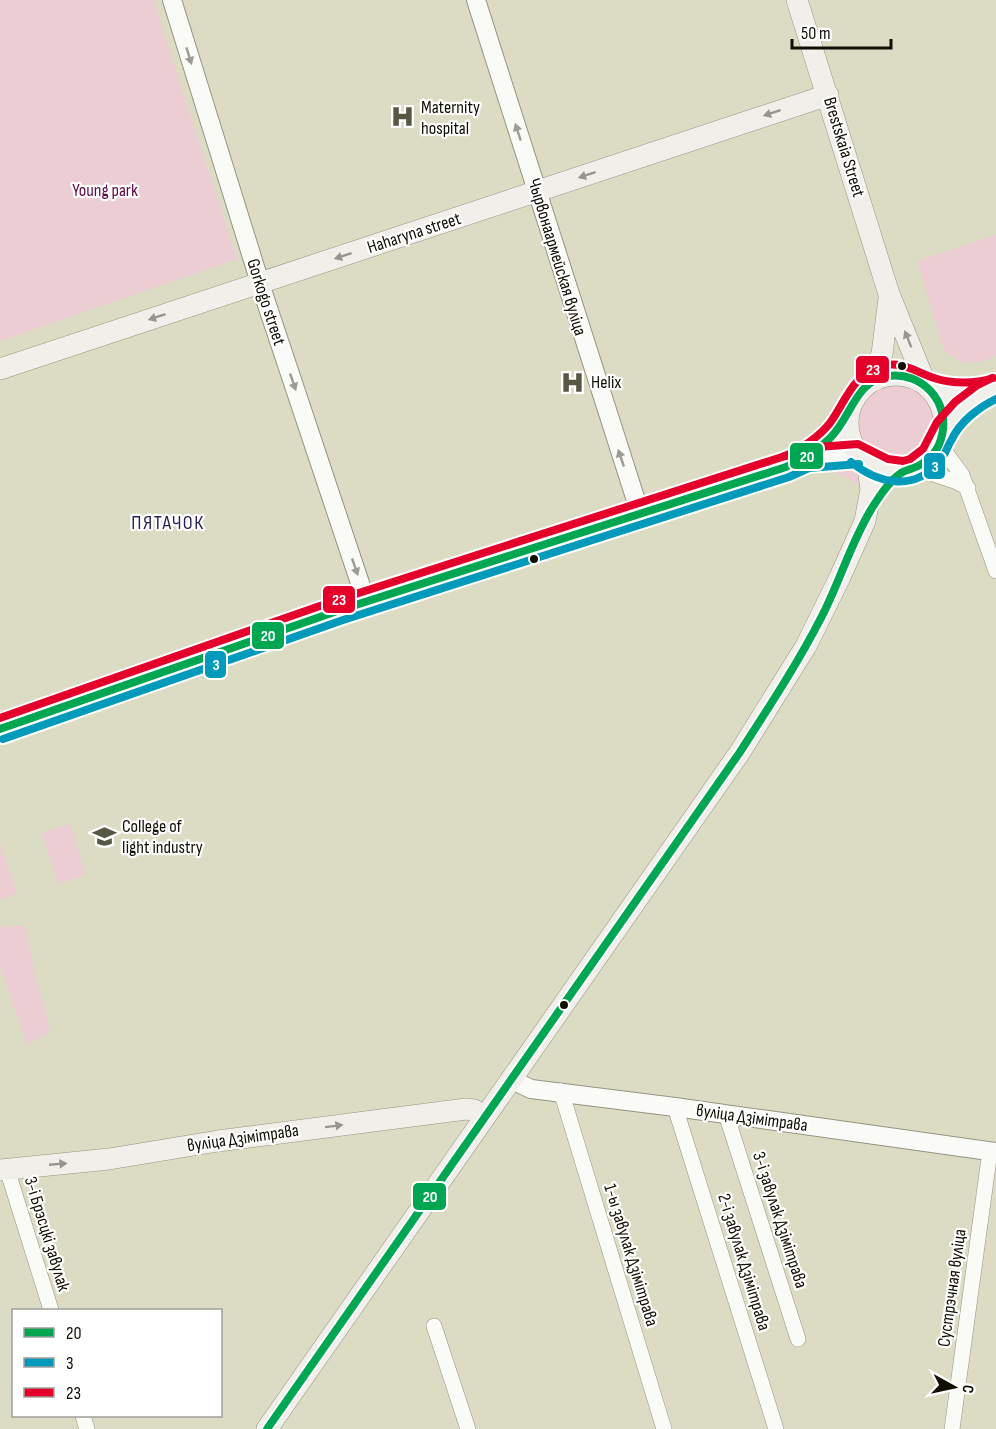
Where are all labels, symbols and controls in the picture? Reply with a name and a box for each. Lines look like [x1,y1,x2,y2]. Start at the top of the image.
scale bar [792,12,891,50]
text: 50 m [801,23,831,44]
one-way arrow [185,47,195,65]
street label: Brestskaia Street [819,95,869,200]
place label: Maternity hospital [421,97,480,139]
hospital icon: Maternity hospital [390,104,416,130]
one-way arrow [763,109,781,118]
one-way arrow [513,123,522,141]
one-way arrow [578,170,596,180]
street label: Чырвонаармейская вуліца [523,176,591,338]
park label: Young park [72,180,138,201]
street label: Haharyna street [365,208,464,258]
one-way arrow [334,252,352,262]
street label: Gorkogo street [242,256,290,348]
one-way arrow [148,313,166,322]
one-way arrow [902,330,912,348]
line badge: 23 [855,355,890,384]
unlabelled marker [896,360,908,372]
text: 23 [866,361,880,380]
hospital icon: Helix [560,369,586,395]
place label: Helix [591,372,621,393]
one-way arrow [288,373,298,391]
line badge: 20 [789,442,824,470]
text: 20 [800,448,814,467]
one-way arrow [616,449,626,467]
line badge: 3 [923,452,946,480]
text: 3 [931,458,939,477]
district label: ПЯТАЧОК [131,511,205,535]
unlabelled marker [528,553,540,565]
one-way arrow [351,558,360,576]
line badge: 23 [322,585,356,614]
text: 23 [332,591,346,610]
line badge: 20 [251,621,285,650]
text: 20 [261,627,275,646]
line badge: 3 [204,650,227,679]
text: 3 [212,656,220,675]
place label: College of light industry [122,816,203,858]
school or university icon: College of light industry [91,823,117,849]
unlabelled marker [558,999,570,1011]
street label: вуліца Дзімітрава [695,1100,809,1136]
street label: вуліца Дзімітрава [186,1120,300,1156]
one-way arrow [325,1121,344,1130]
street label: 3-і завулак Дзімітрава [748,1149,812,1291]
one-way arrow [49,1159,68,1169]
street label: 3-і Брэсцкі завулак [20,1174,74,1294]
street label: 1-ы завулак Дзімітрава [599,1181,663,1329]
line badge: 20 [412,1182,447,1211]
text: 20 [423,1188,437,1207]
street label: 2-і завулак Дзімітрава [713,1191,775,1333]
street label: Сустрэчная вуліца [933,1228,971,1348]
legend [12,1309,222,1417]
text: 20 [66,1323,81,1344]
text: 3 [66,1353,74,1374]
north arrow [924,1357,984,1417]
text: 23 [66,1383,81,1404]
text: С [957,1383,977,1394]

